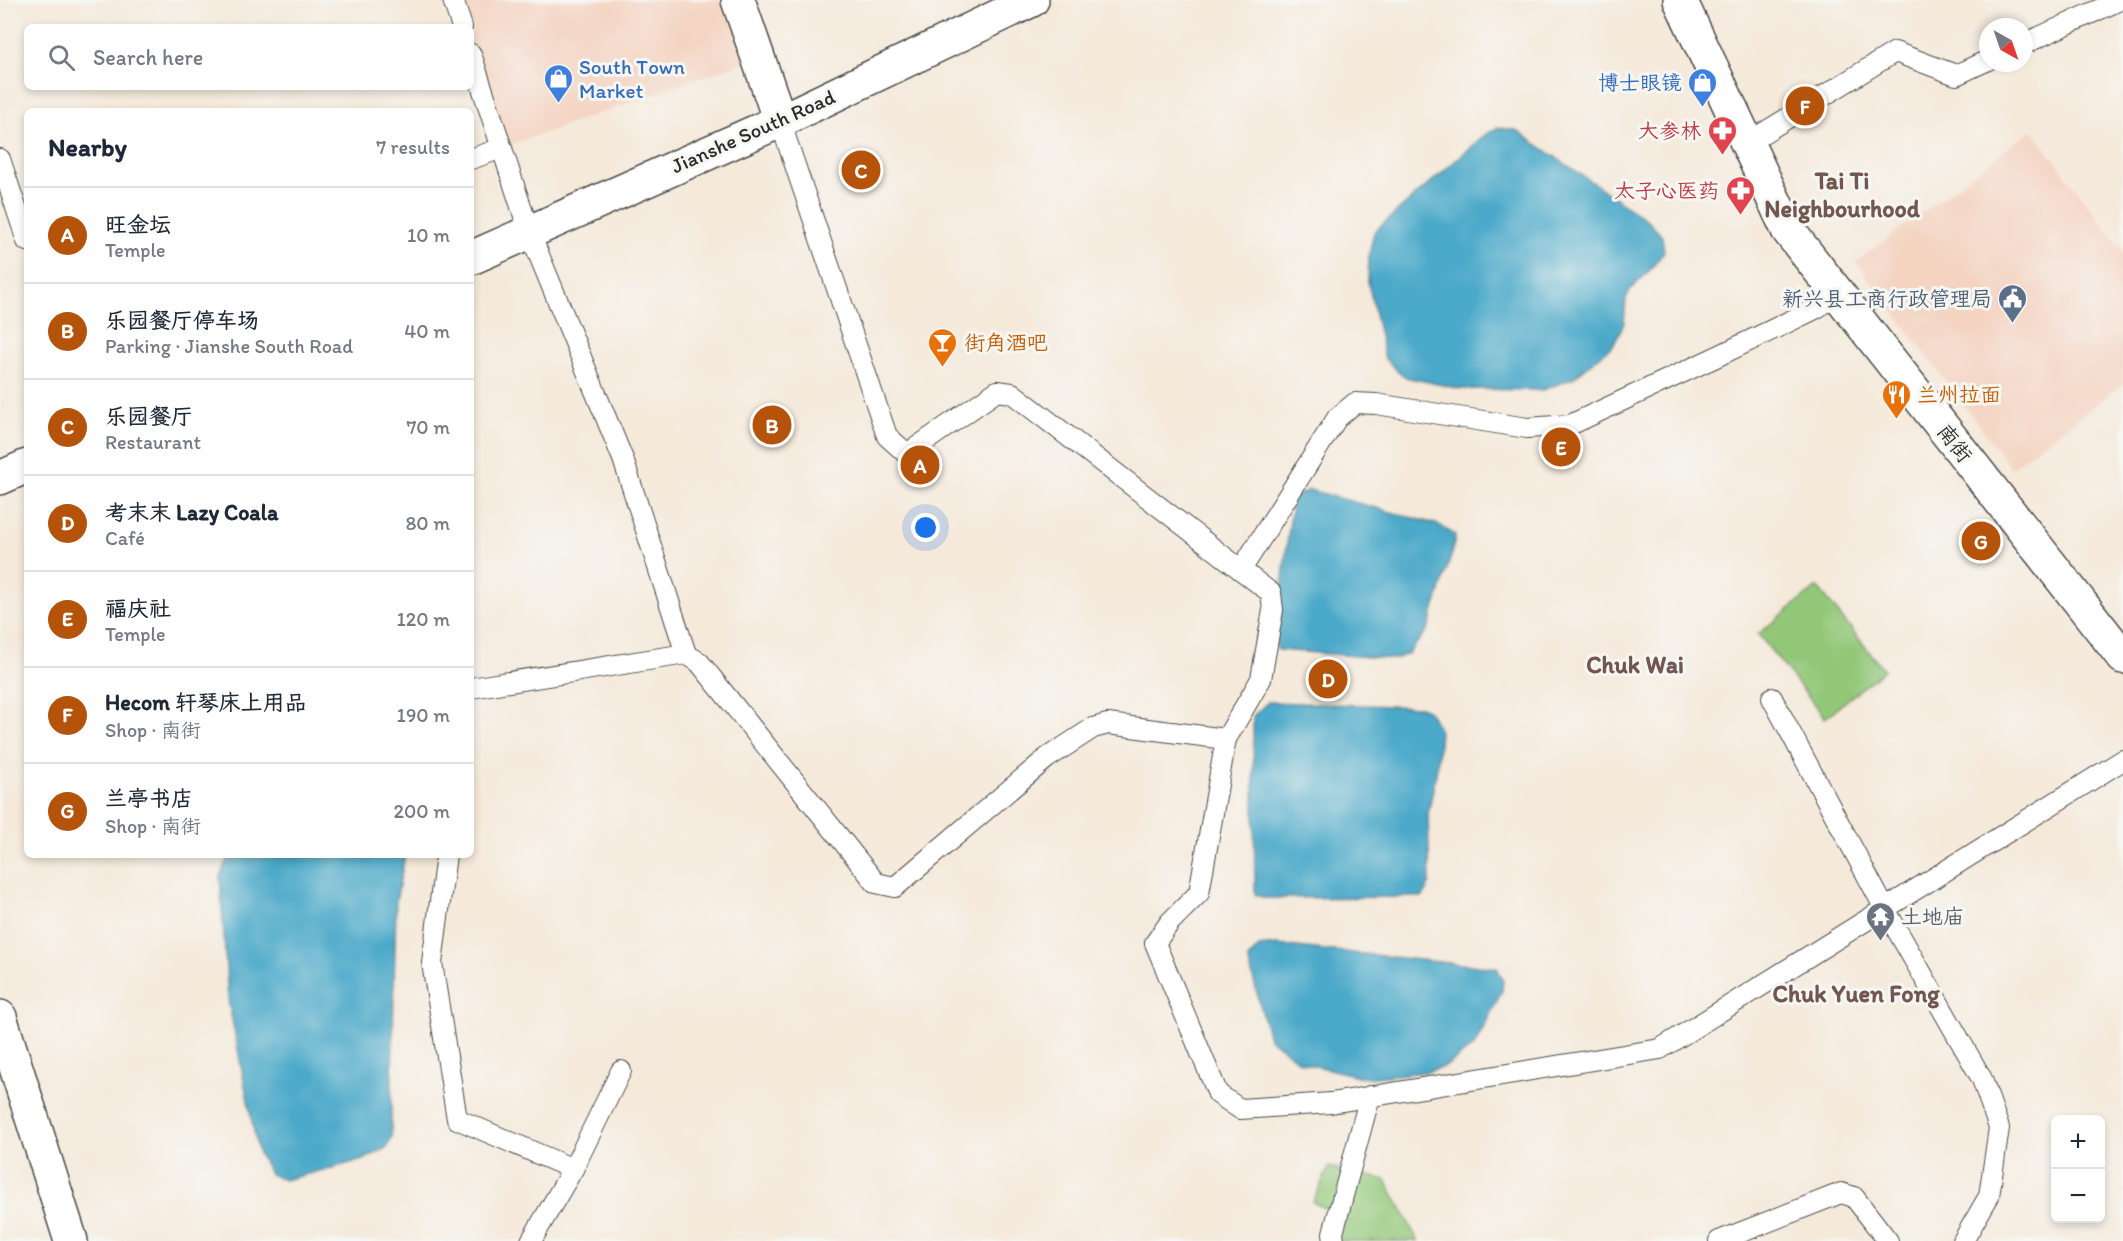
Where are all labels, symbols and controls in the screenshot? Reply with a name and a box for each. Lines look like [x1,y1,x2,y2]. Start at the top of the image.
north arrow [1979,18,2033,72]
search box [24,24,474,90]
icon: search [45,41,78,74]
text: Search here [93,44,203,71]
place label: South Town Market [579,54,685,103]
shop icon: South Town Market [542,62,574,104]
shop icon: 博士眼镜 [1687,66,1719,108]
place label: 博士眼镜 [1598,70,1682,95]
street label: Jianshe South Road [667,83,839,178]
pin: F [1786,84,1824,128]
pharmacy icon: 大参林 [1706,114,1738,156]
place label: 大参林 [1638,118,1701,143]
text: Nearby [48,131,127,163]
text: 7 results [376,135,450,159]
pin: C [842,148,880,192]
district label: Tai Ti Neighbourhood [1764,166,1921,224]
pharmacy icon: 太子心医药 [1724,174,1756,216]
place label: 太子心医药 [1614,178,1719,203]
text: 旺金坛 [105,211,171,238]
text: A [61,223,74,247]
text: 10 m [407,223,450,247]
text: Temple [105,238,166,262]
public building icon: 新兴县工商行政管理局 [1997,282,2029,324]
place label: 新兴县工商行政管理局 [1782,286,1992,311]
text: 乐园餐厅停车场 [105,307,259,334]
text: B [61,319,74,343]
text: 40 m [404,319,450,343]
bar icon: 街角酒吧 [927,326,959,368]
place label: 街角酒吧 [964,330,1048,355]
text: Parking · Jianshe South Road [105,334,353,358]
restaurant icon: 兰州拉面 [1880,378,1912,420]
place label: 兰州拉面 [1917,382,2001,407]
pin: B [752,402,792,448]
text: 乐园餐厅 [105,403,193,430]
text: C [61,415,74,439]
text: 70 m [406,415,450,439]
street label: 南街 [1932,419,1978,467]
pin: E [1542,424,1580,470]
text: Restaurant [105,430,201,454]
pin: A [900,442,940,488]
text: 考末末 Lazy Coala [105,499,278,526]
text: D [61,511,74,535]
text: 80 m [405,511,450,535]
your location [911,513,940,542]
pin: G [1962,518,2000,564]
text: Café [105,526,145,550]
text: 福庆社 [105,595,171,622]
text: E [62,607,73,631]
text: 120 m [397,607,450,631]
text: Temple [105,622,166,646]
district label: Chuk Wai [1586,650,1684,679]
pin: D [1308,656,1348,702]
text: Hecom 轩琴床上用品 [105,689,307,716]
text: F [62,703,73,727]
text: 190 m [397,703,450,727]
text: Shop · 南街 [105,718,201,742]
text: 兰亭书店 [105,785,193,812]
text: G [61,799,74,823]
text: 200 m [394,799,450,823]
text: Shop · 南街 [105,814,201,838]
temple icon: 土地庙 [1864,900,1896,942]
place label: 土地庙 [1901,904,1964,929]
district label: Chuk Yuen Fong [1773,979,1940,1009]
map controls [2051,1115,2105,1223]
button: + [2051,1115,2105,1169]
button: − [2051,1169,2105,1223]

